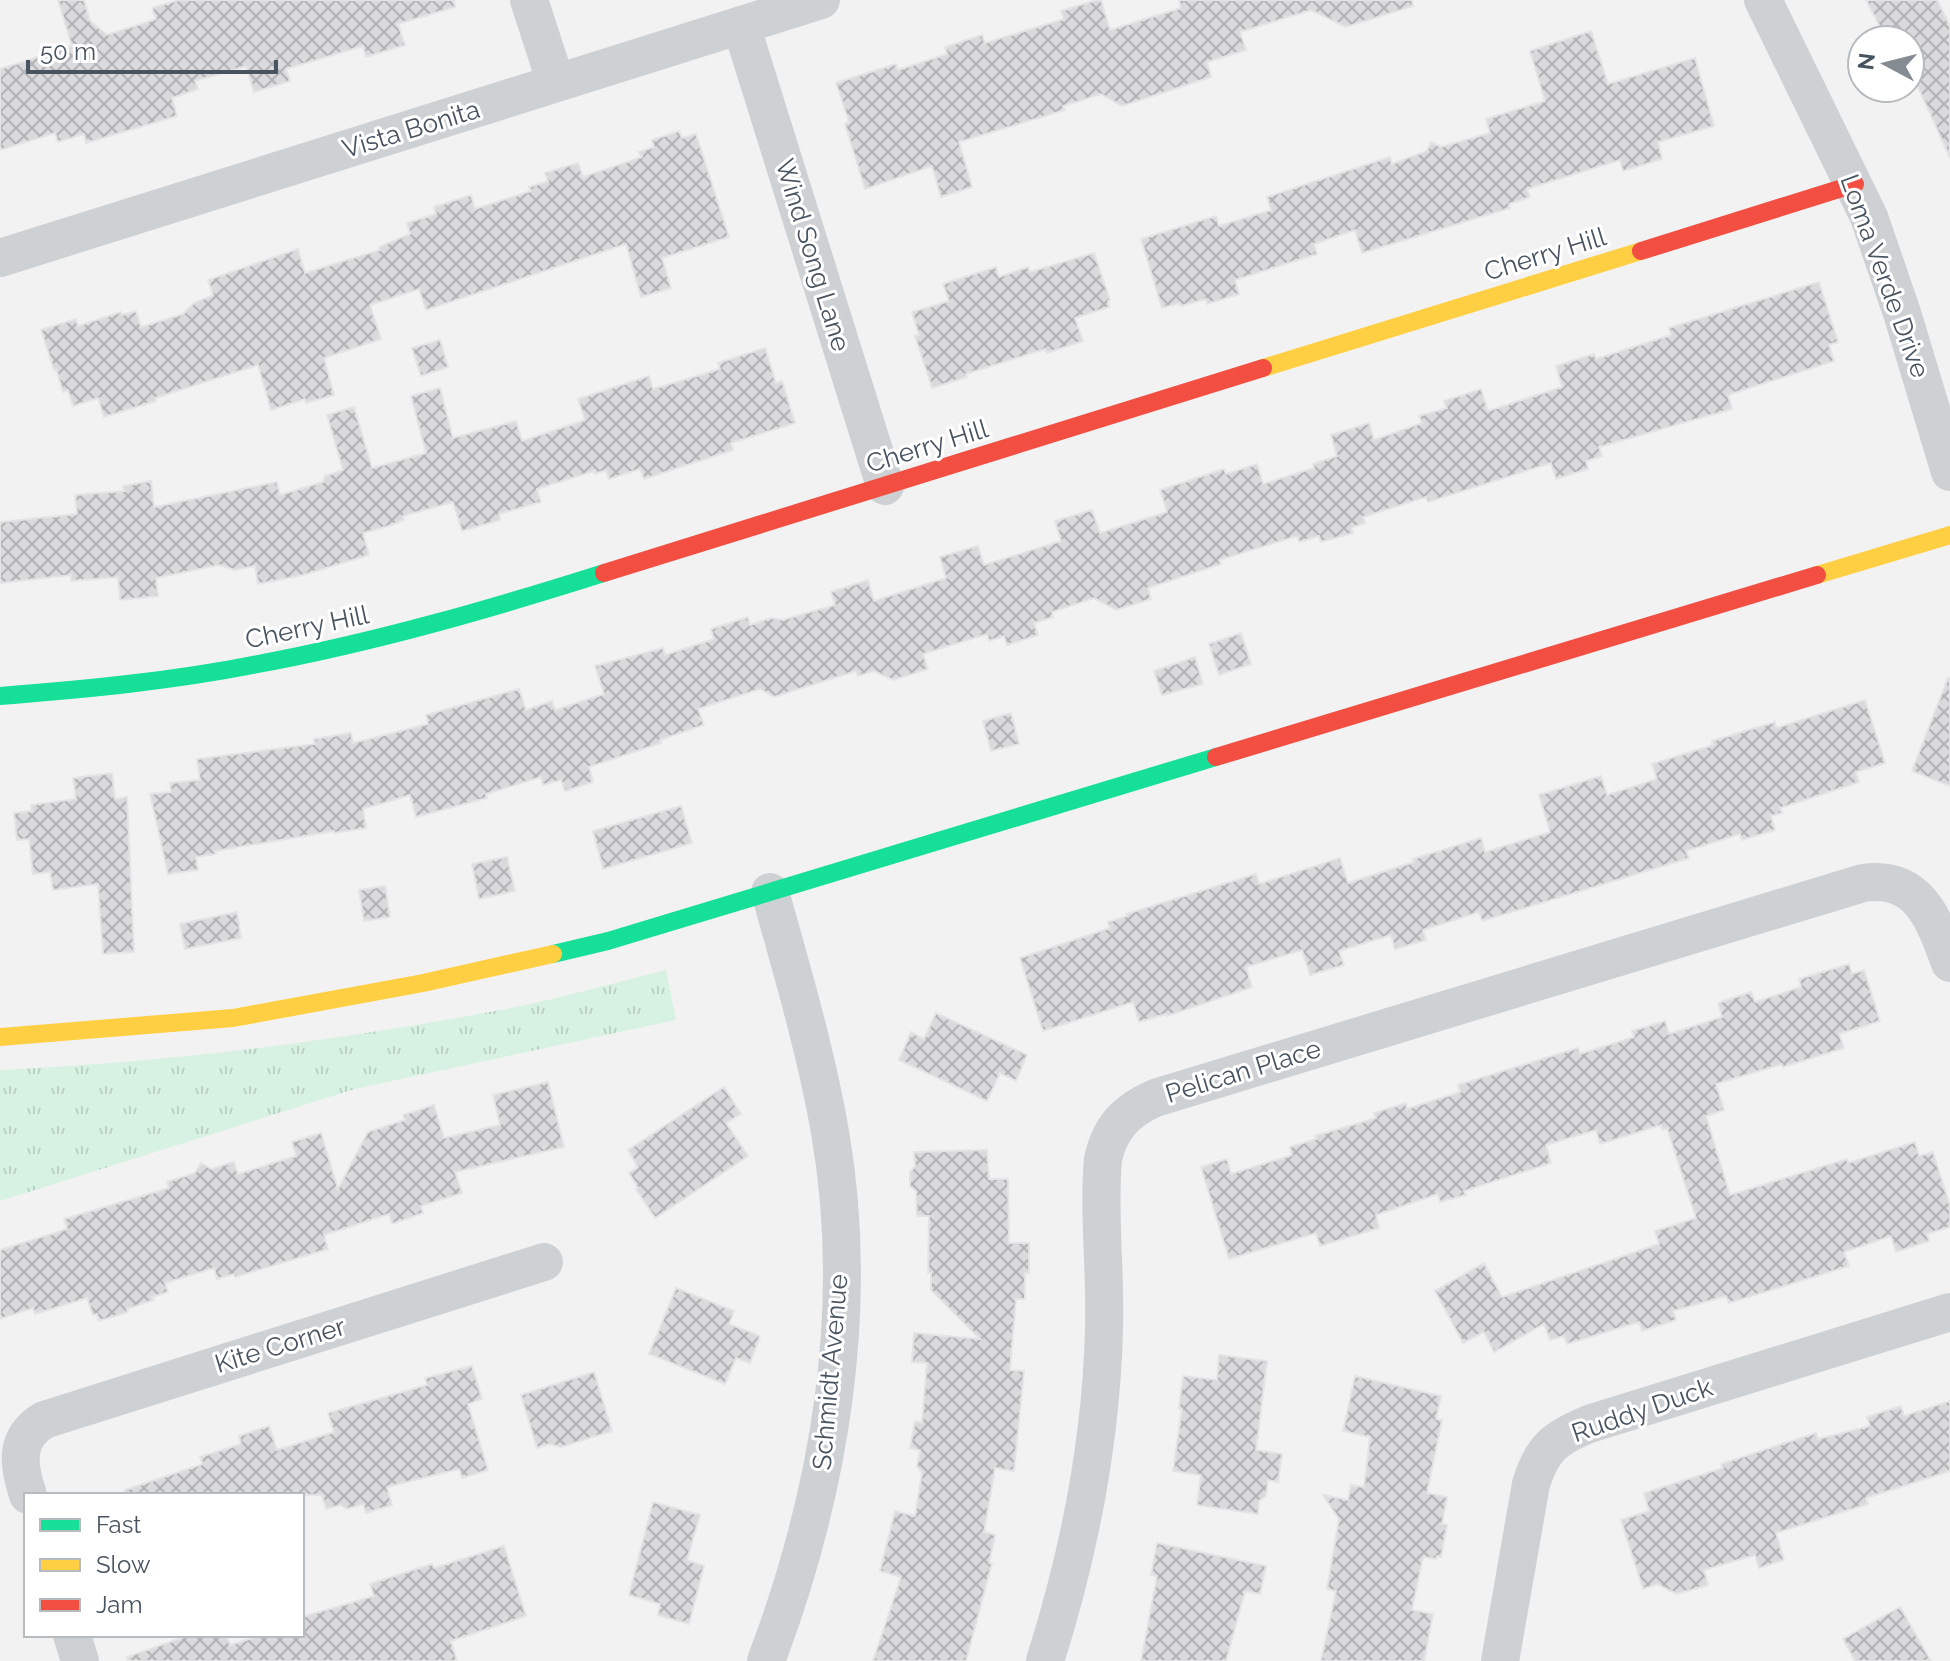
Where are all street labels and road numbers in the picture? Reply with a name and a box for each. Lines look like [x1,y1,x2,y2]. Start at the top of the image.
street label: Vista Bonita [339,94,483,164]
street label: Wind Song Lane [769,155,857,355]
street label: Loma Verde Drive [1834,170,1936,382]
street label: Cherry Hill [1481,221,1610,287]
street label: Cherry Hill [863,413,992,479]
street label: Cherry Hill [242,599,372,655]
street label: Pelican Place [1162,1033,1324,1109]
street label: Schmidt Avenue [806,1273,854,1471]
street label: Kite Corner [211,1311,349,1379]
street label: Ruddy Duck [1568,1372,1716,1448]

